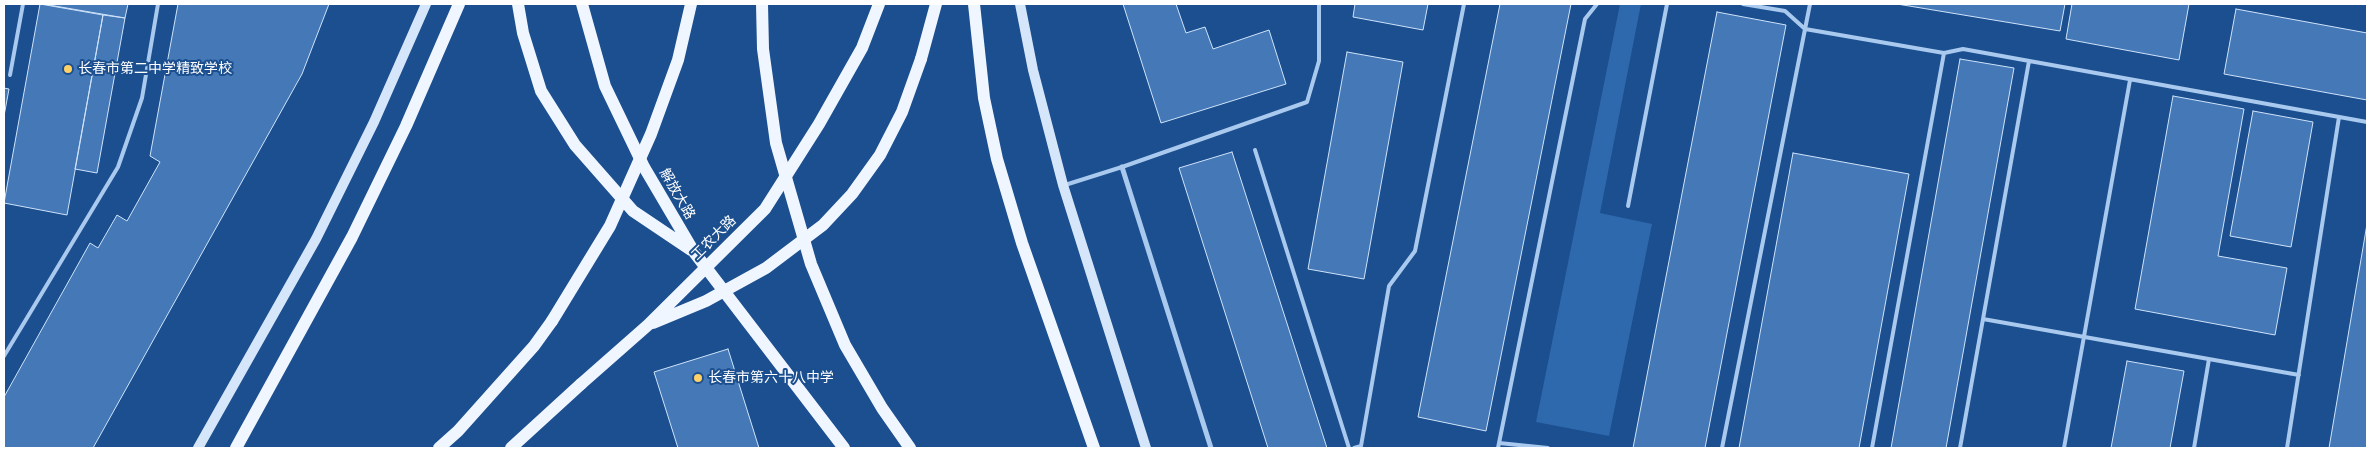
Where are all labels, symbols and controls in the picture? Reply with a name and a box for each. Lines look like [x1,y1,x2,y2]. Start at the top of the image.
place label: 长春市第二中学精致学校 [78,61,232,77]
marker: 长春市第二中学精致学校 [62,63,74,75]
street label: 解放大路 [656,166,698,222]
street label: 工农大路 [688,212,740,264]
place label: 长春市第六十八中学 [708,370,834,386]
marker: 长春市第六十八中学 [692,372,704,384]

